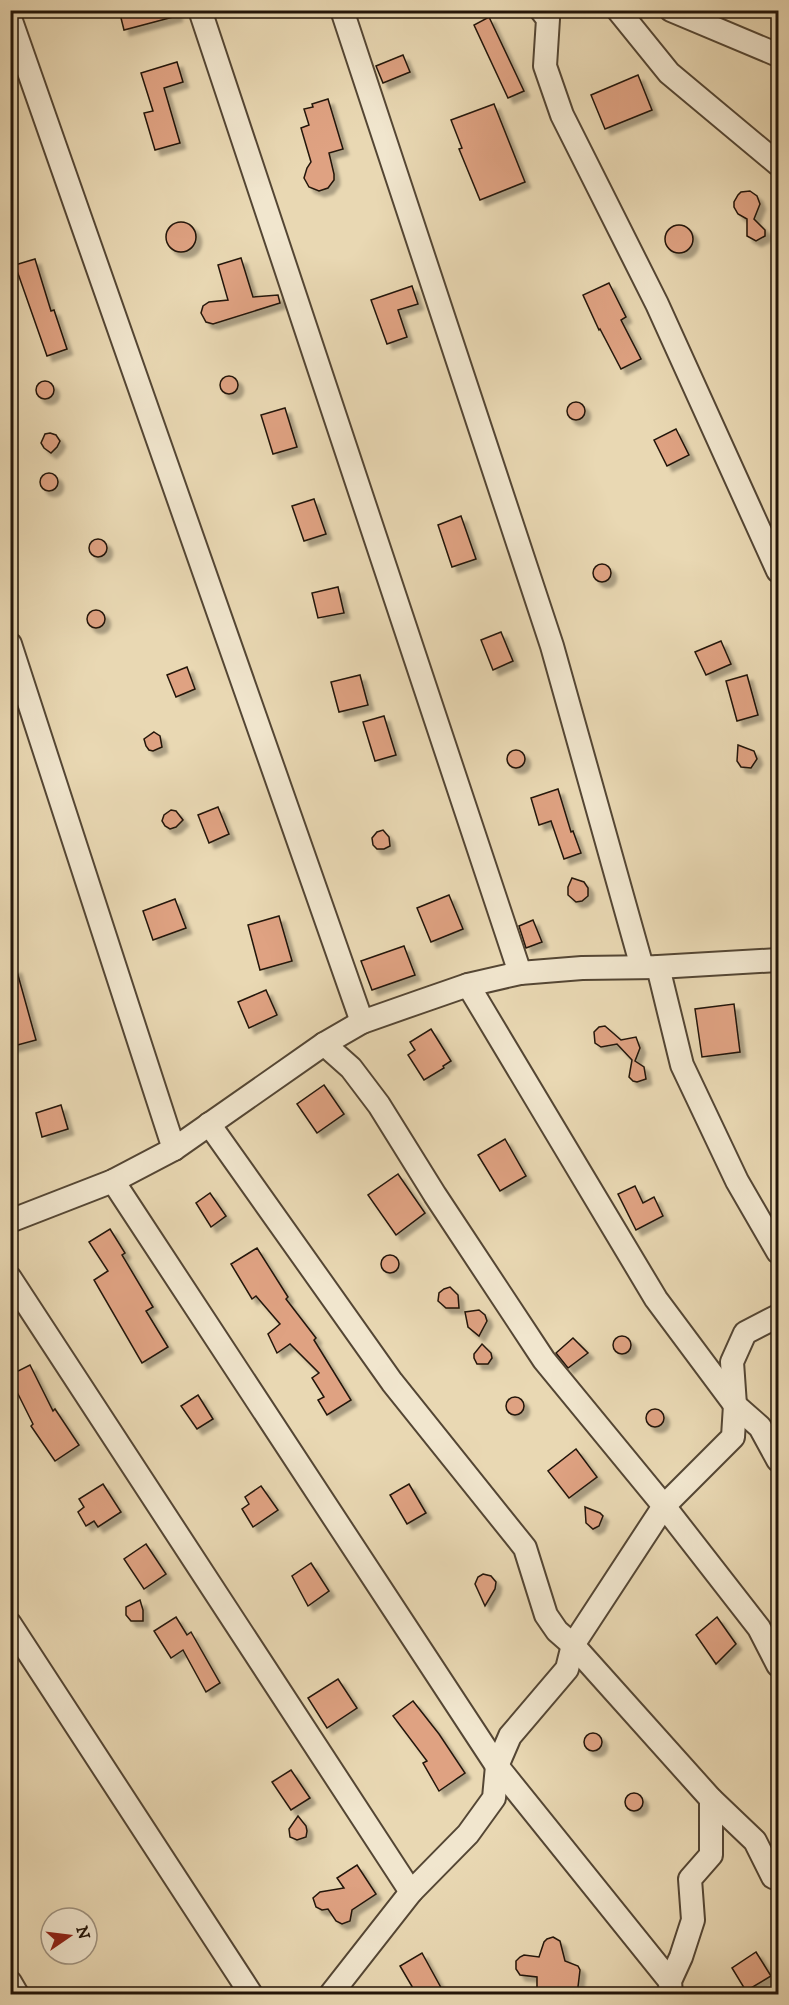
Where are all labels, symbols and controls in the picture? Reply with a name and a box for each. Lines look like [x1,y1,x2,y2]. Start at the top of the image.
north arrow [39,1906,99,1966]
text: N [71,1924,94,1941]

